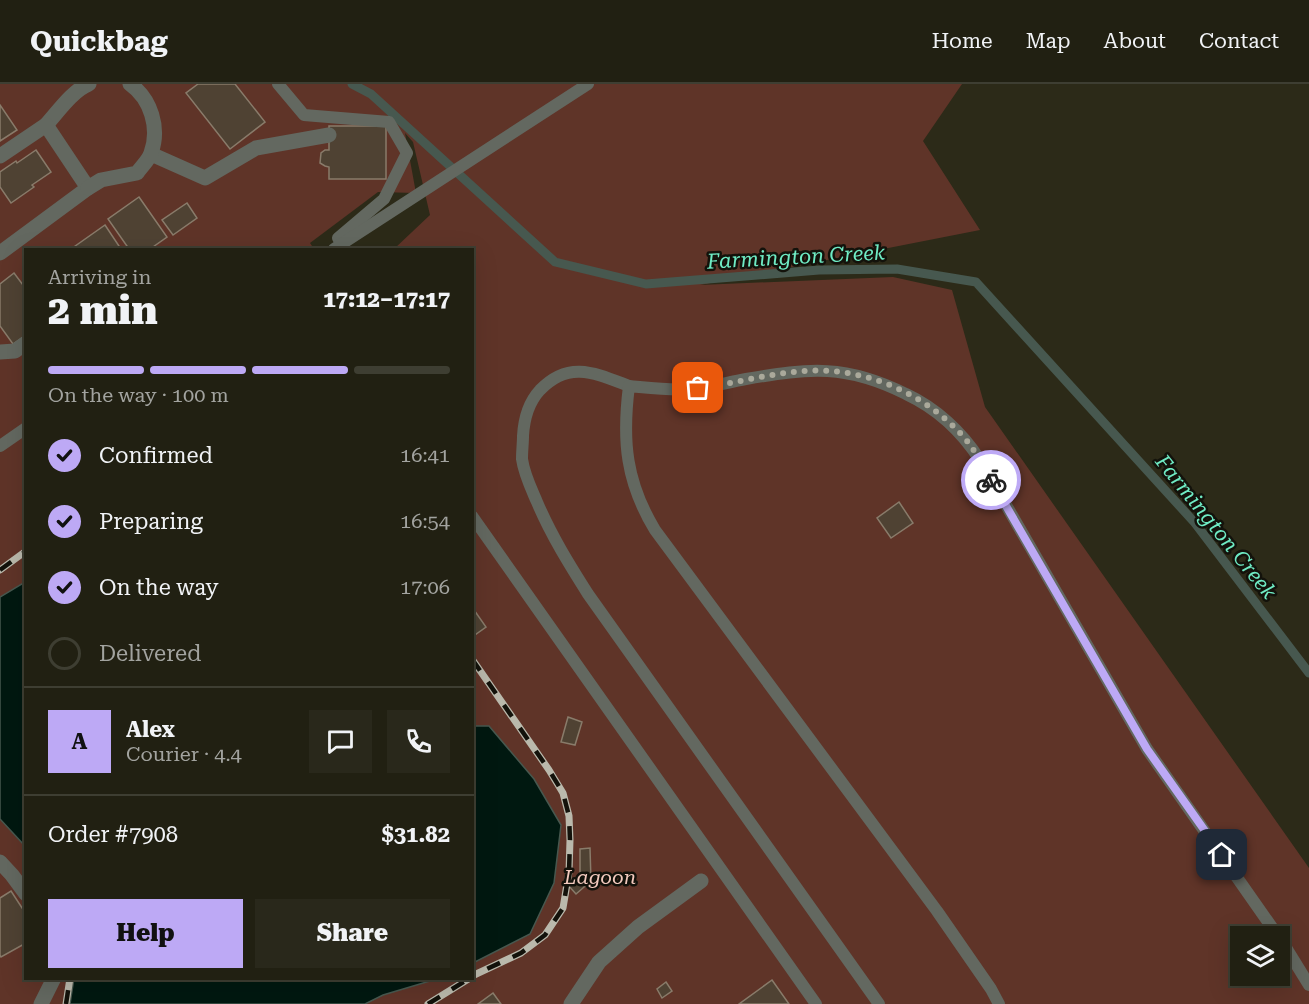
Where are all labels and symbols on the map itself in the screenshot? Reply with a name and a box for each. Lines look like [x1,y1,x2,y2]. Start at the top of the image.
water label: Farmington Creek [705,240,886,274]
pin [672,362,723,413]
water label: Farmington Creek [1150,449,1282,604]
courier [961,450,1021,510]
pin [1196,829,1247,880]
park label: Lagoon [563,865,636,889]

